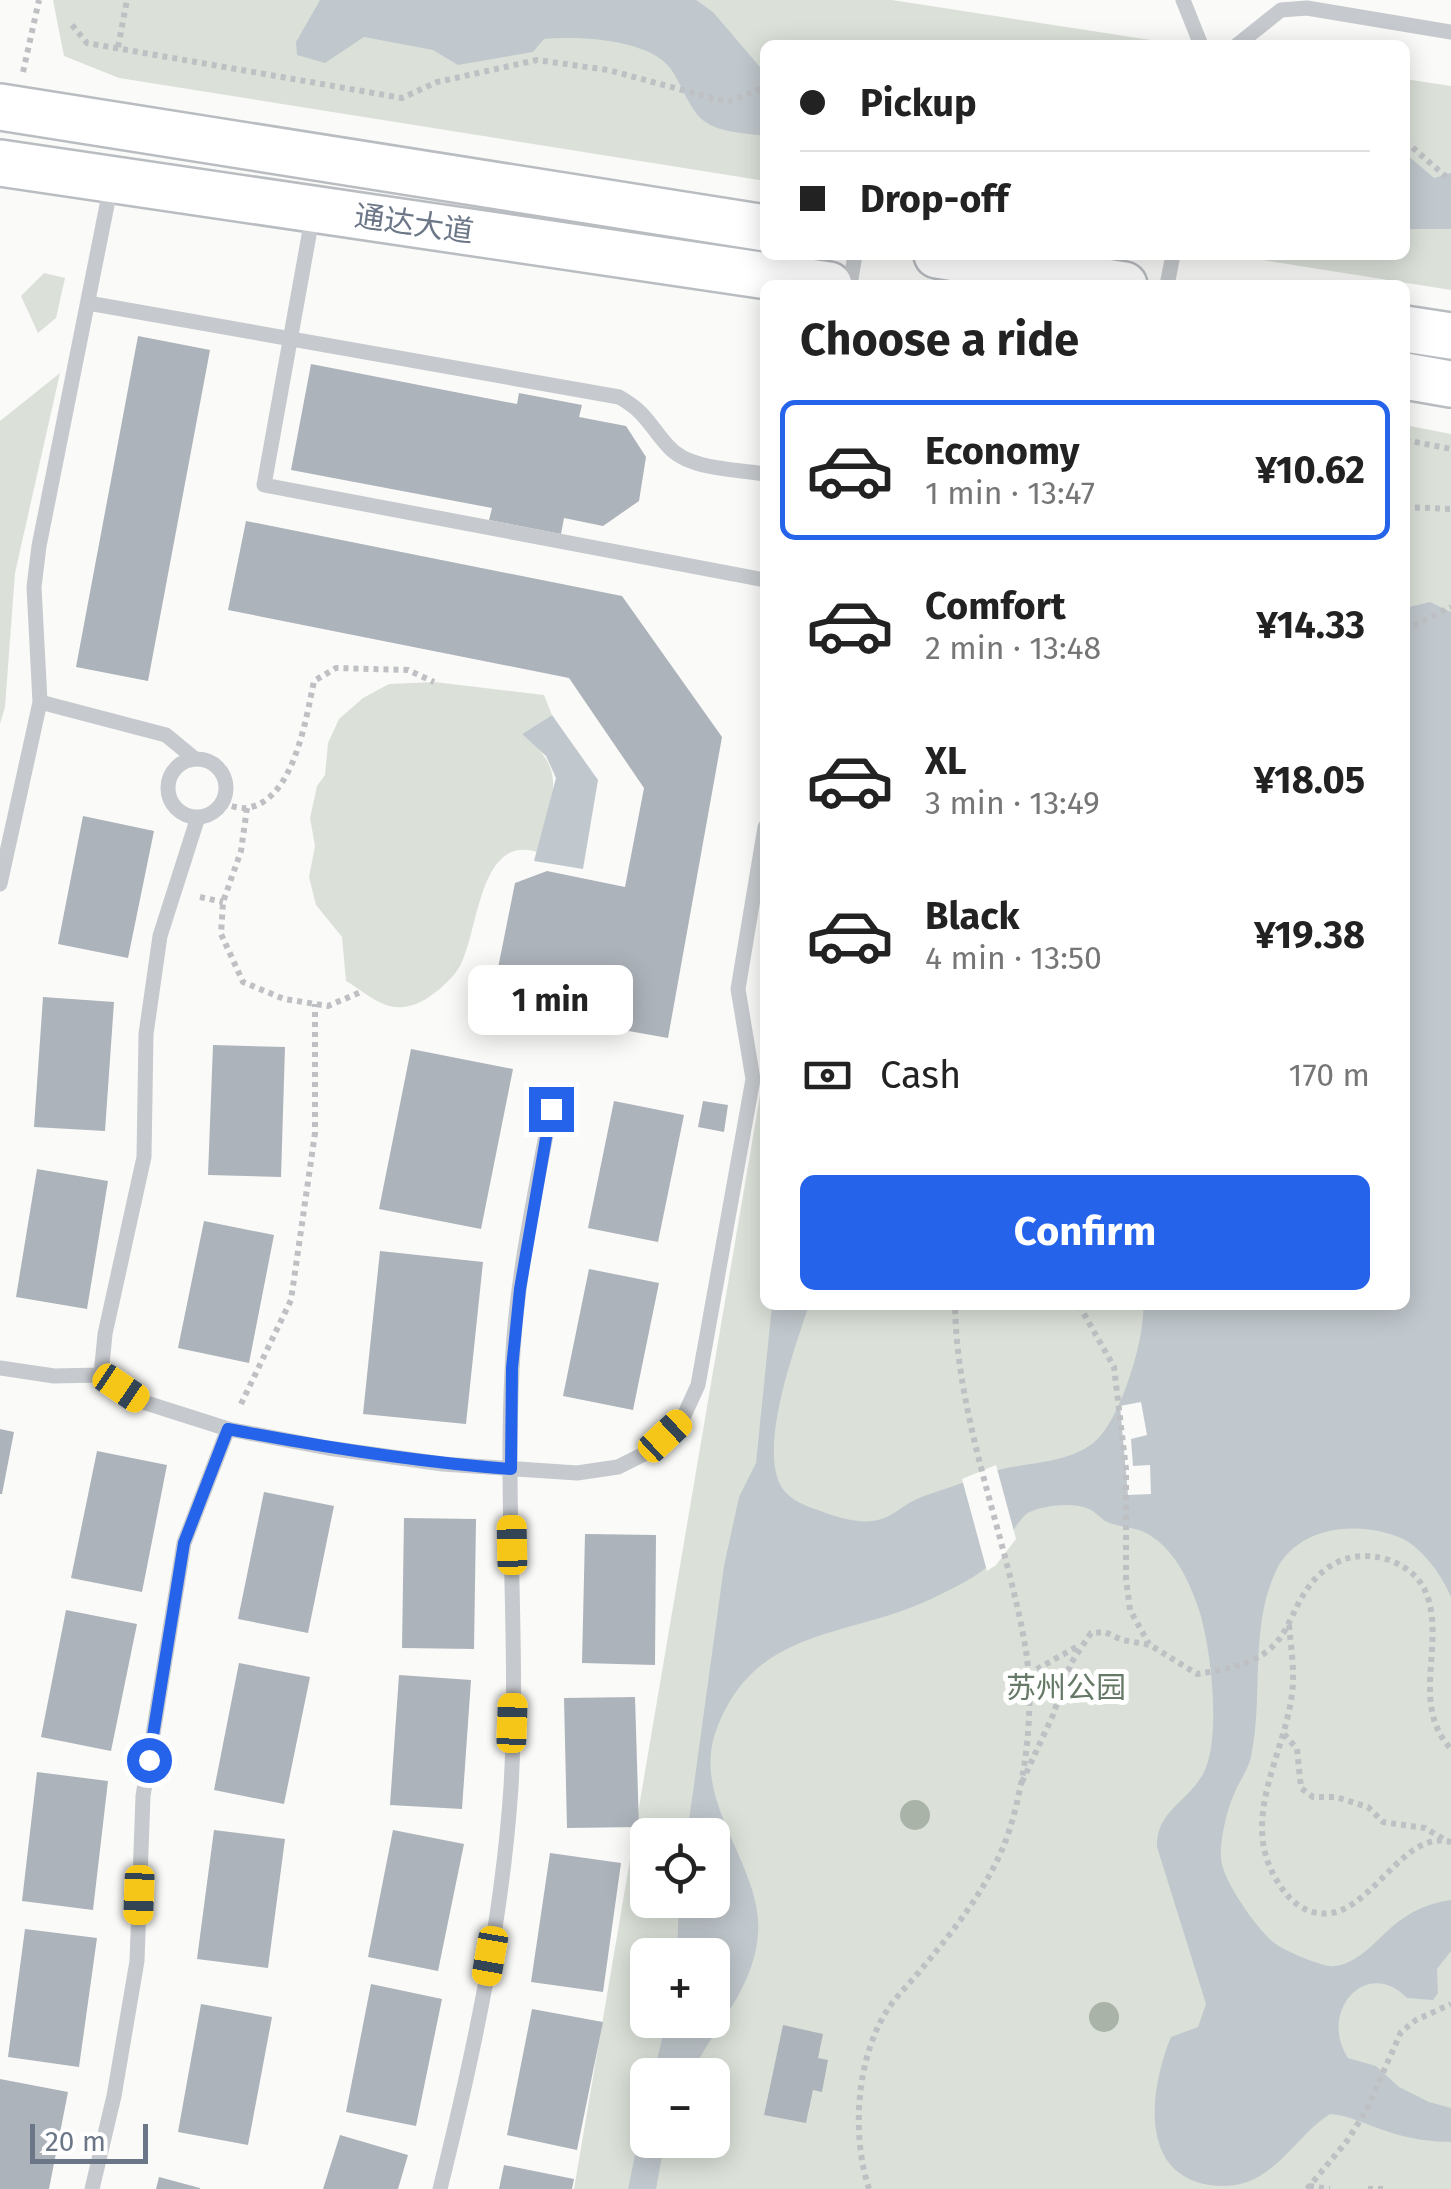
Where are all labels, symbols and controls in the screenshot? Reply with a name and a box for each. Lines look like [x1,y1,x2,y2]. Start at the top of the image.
text: Pickup [860,80,977,126]
text: Drop-off [860,176,1008,222]
street label: 通达大道 [352,198,476,250]
text: Choose a ride [800,313,1079,367]
icon: car [805,425,895,515]
text: Economy [925,428,1080,474]
text: ¥10.62 [1255,447,1365,493]
text: 1 min · 13:47 [925,474,1095,512]
icon: car [805,580,895,670]
text: Comfort [925,583,1066,629]
text: ¥14.33 [1256,602,1365,648]
text: 2 min · 13:48 [925,629,1101,667]
icon: car [805,735,895,825]
text: XL [925,738,967,784]
text: ¥18.05 [1254,757,1365,803]
text: 3 min · 13:49 [925,784,1100,822]
icon: car [805,890,895,980]
text: Black [925,893,1020,939]
text: ¥19.38 [1254,912,1365,958]
text: 4 min · 13:50 [925,939,1102,977]
callout: 1 min [468,964,634,1034]
text: 1 min [512,981,589,1019]
icon: cash [800,1048,855,1103]
text: Cash [880,1052,961,1098]
text: 170 m [1289,1056,1370,1094]
route end [529,1087,574,1132]
button: Confirm [800,1175,1370,1290]
car [88,1359,154,1417]
car [633,1405,697,1467]
car [496,1515,528,1575]
park label: 苏州公园 [1006,1670,1126,1706]
car [496,1692,528,1754]
route start [127,1738,172,1783]
map controls [630,1818,730,2158]
button: locate [630,1818,730,1918]
car [123,1864,155,1926]
car [470,1924,510,1988]
button: + [630,1938,730,2038]
button: − [630,2058,730,2158]
scale bar [30,2119,148,2164]
text: 20 m [45,2125,106,2158]

